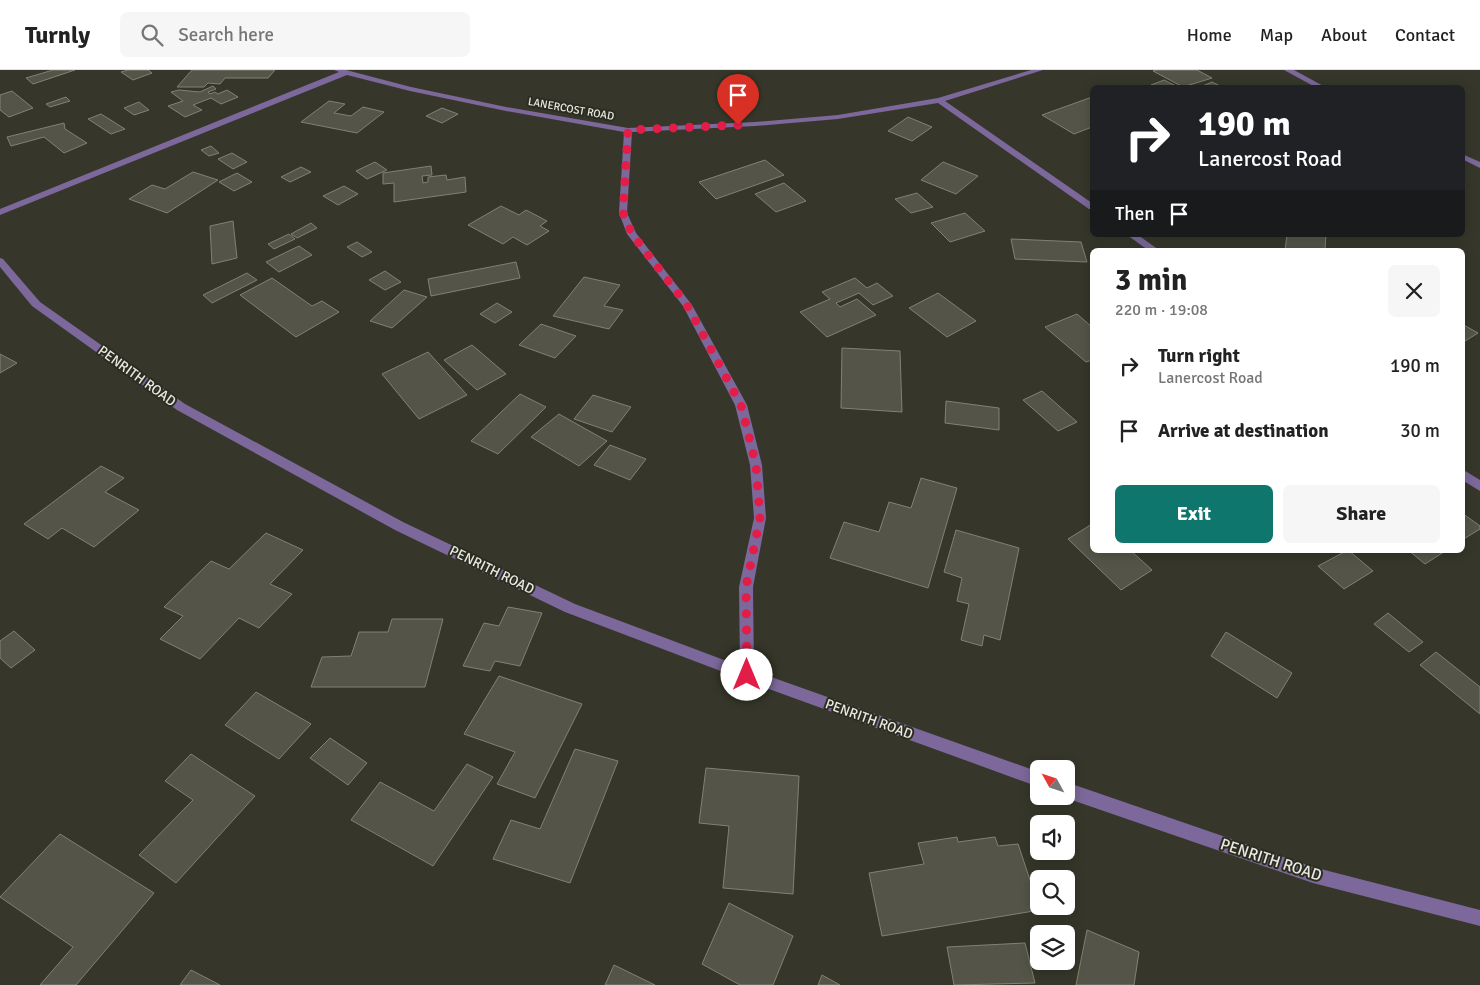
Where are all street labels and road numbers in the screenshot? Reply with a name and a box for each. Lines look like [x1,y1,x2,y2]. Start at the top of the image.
street label: LANERCOST ROAD [527,95,615,123]
street label: PENRITH ROAD [95,342,179,410]
street label: PENRITH ROAD [447,542,537,598]
street label: PENRITH ROAD [823,695,915,743]
street label: PENRITH ROAD [1218,834,1324,886]

